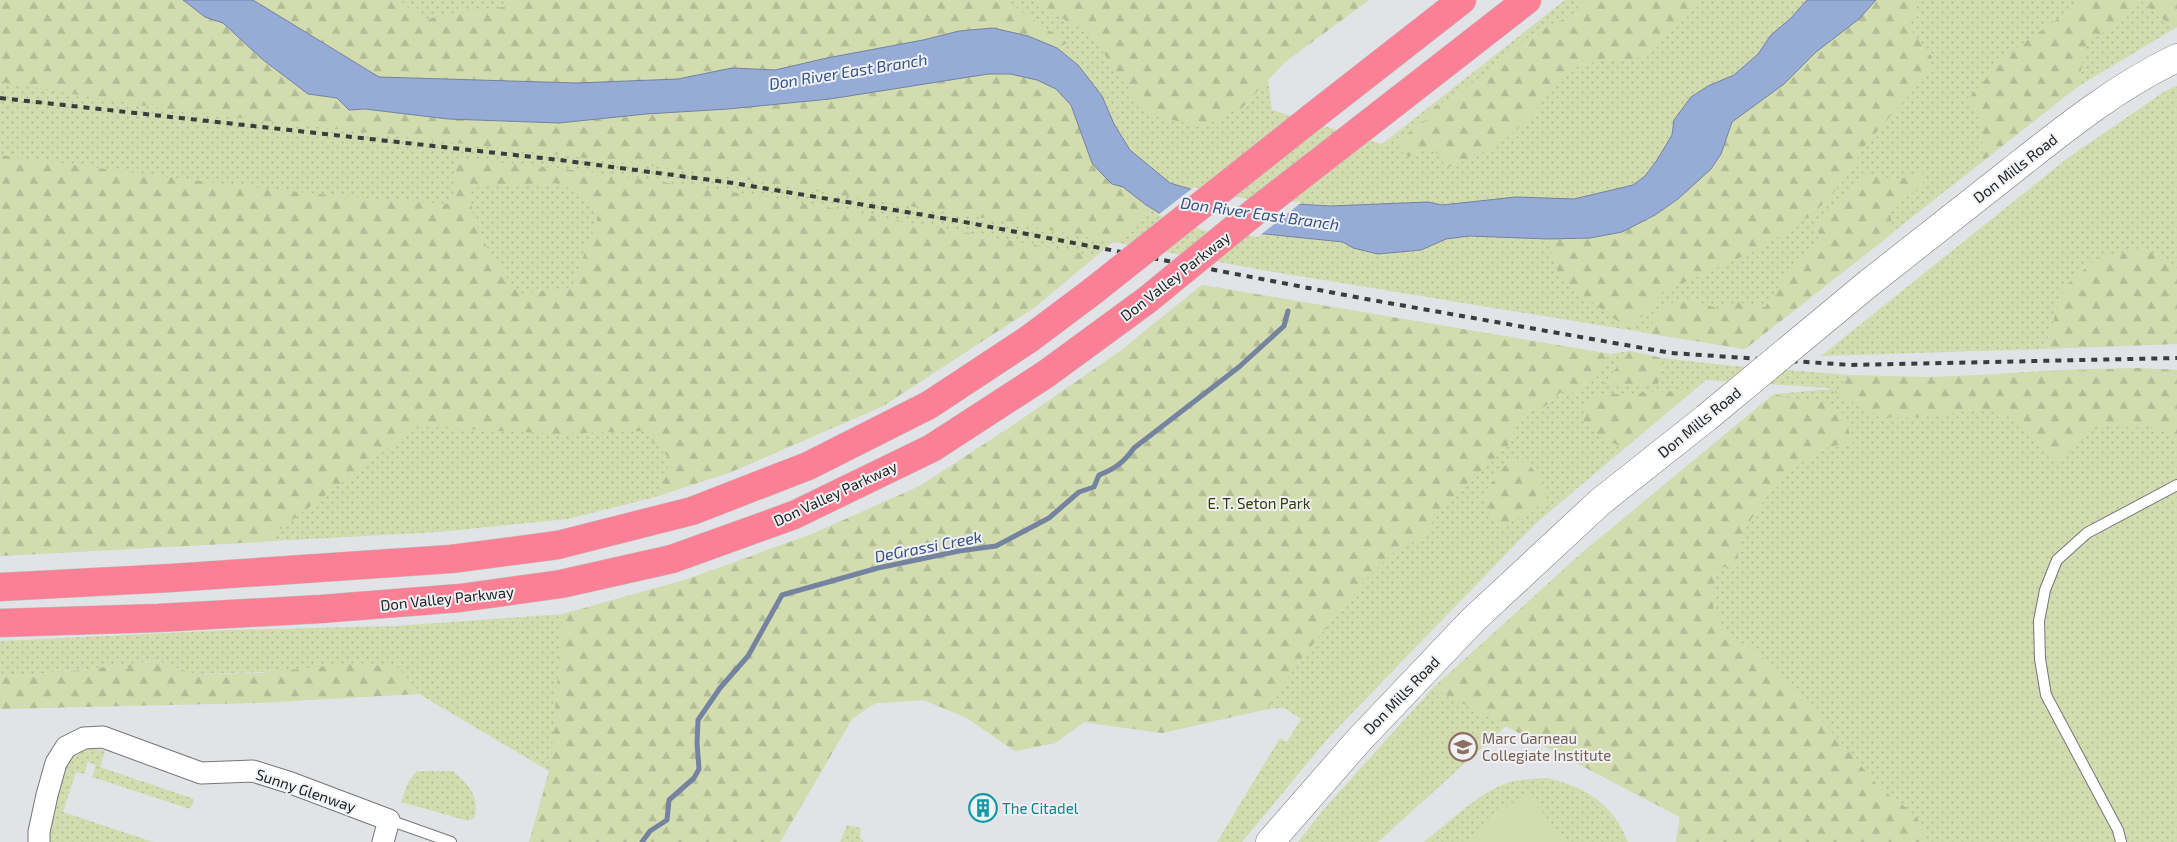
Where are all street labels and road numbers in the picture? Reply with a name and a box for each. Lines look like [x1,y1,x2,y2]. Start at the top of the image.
street label: Don Mills Road [1969,130,2061,206]
street label: Don Valley Parkway [1117,228,1233,324]
street label: Don Mills Road [1654,383,1744,461]
street label: Don Valley Parkway [770,456,900,530]
street label: Don Valley Parkway [379,582,515,614]
street label: Don Mills Road [1359,652,1443,738]
street label: Sunny Glenway [254,764,358,816]

